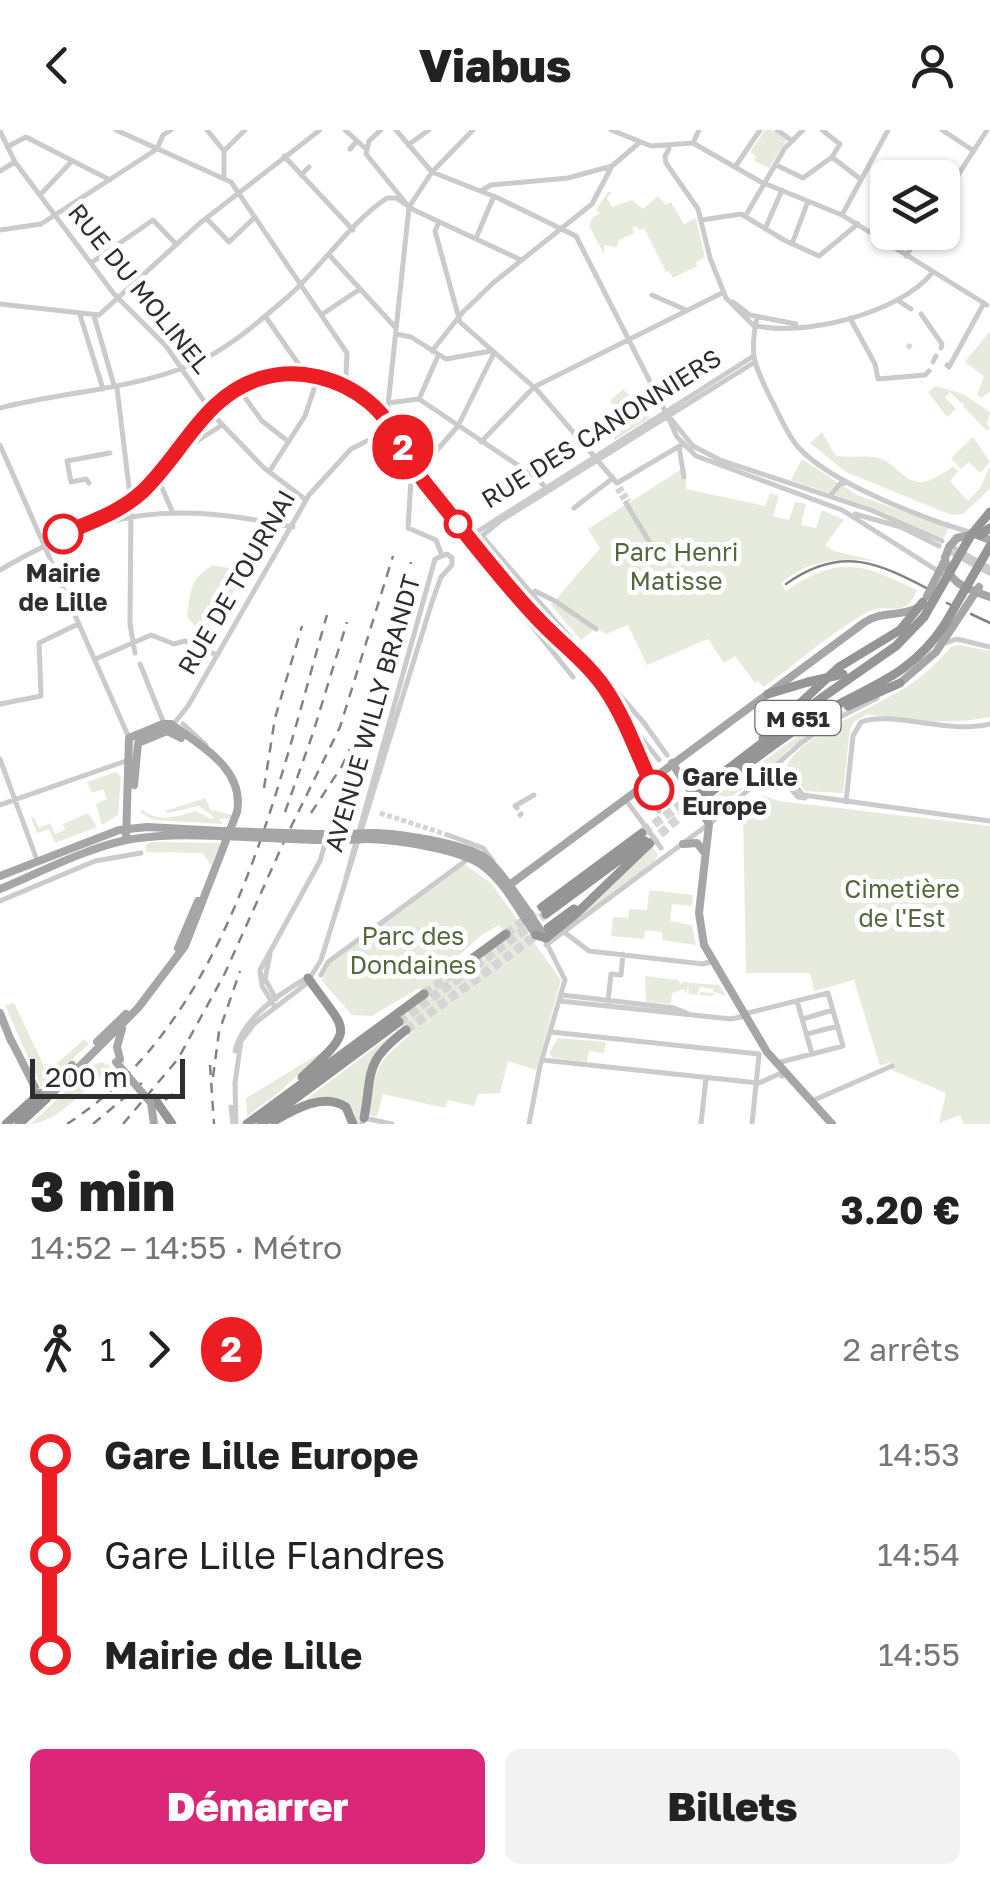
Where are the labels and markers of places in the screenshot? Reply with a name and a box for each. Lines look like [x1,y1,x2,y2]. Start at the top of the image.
unlabelled marker [445,511,471,537]
marker: Mairie de Lille [44,515,82,553]
place label: Mairie de Lille [19,557,107,617]
place label: Gare Lille Europe [682,761,798,821]
marker: Gare Lille Europe [635,771,673,809]

